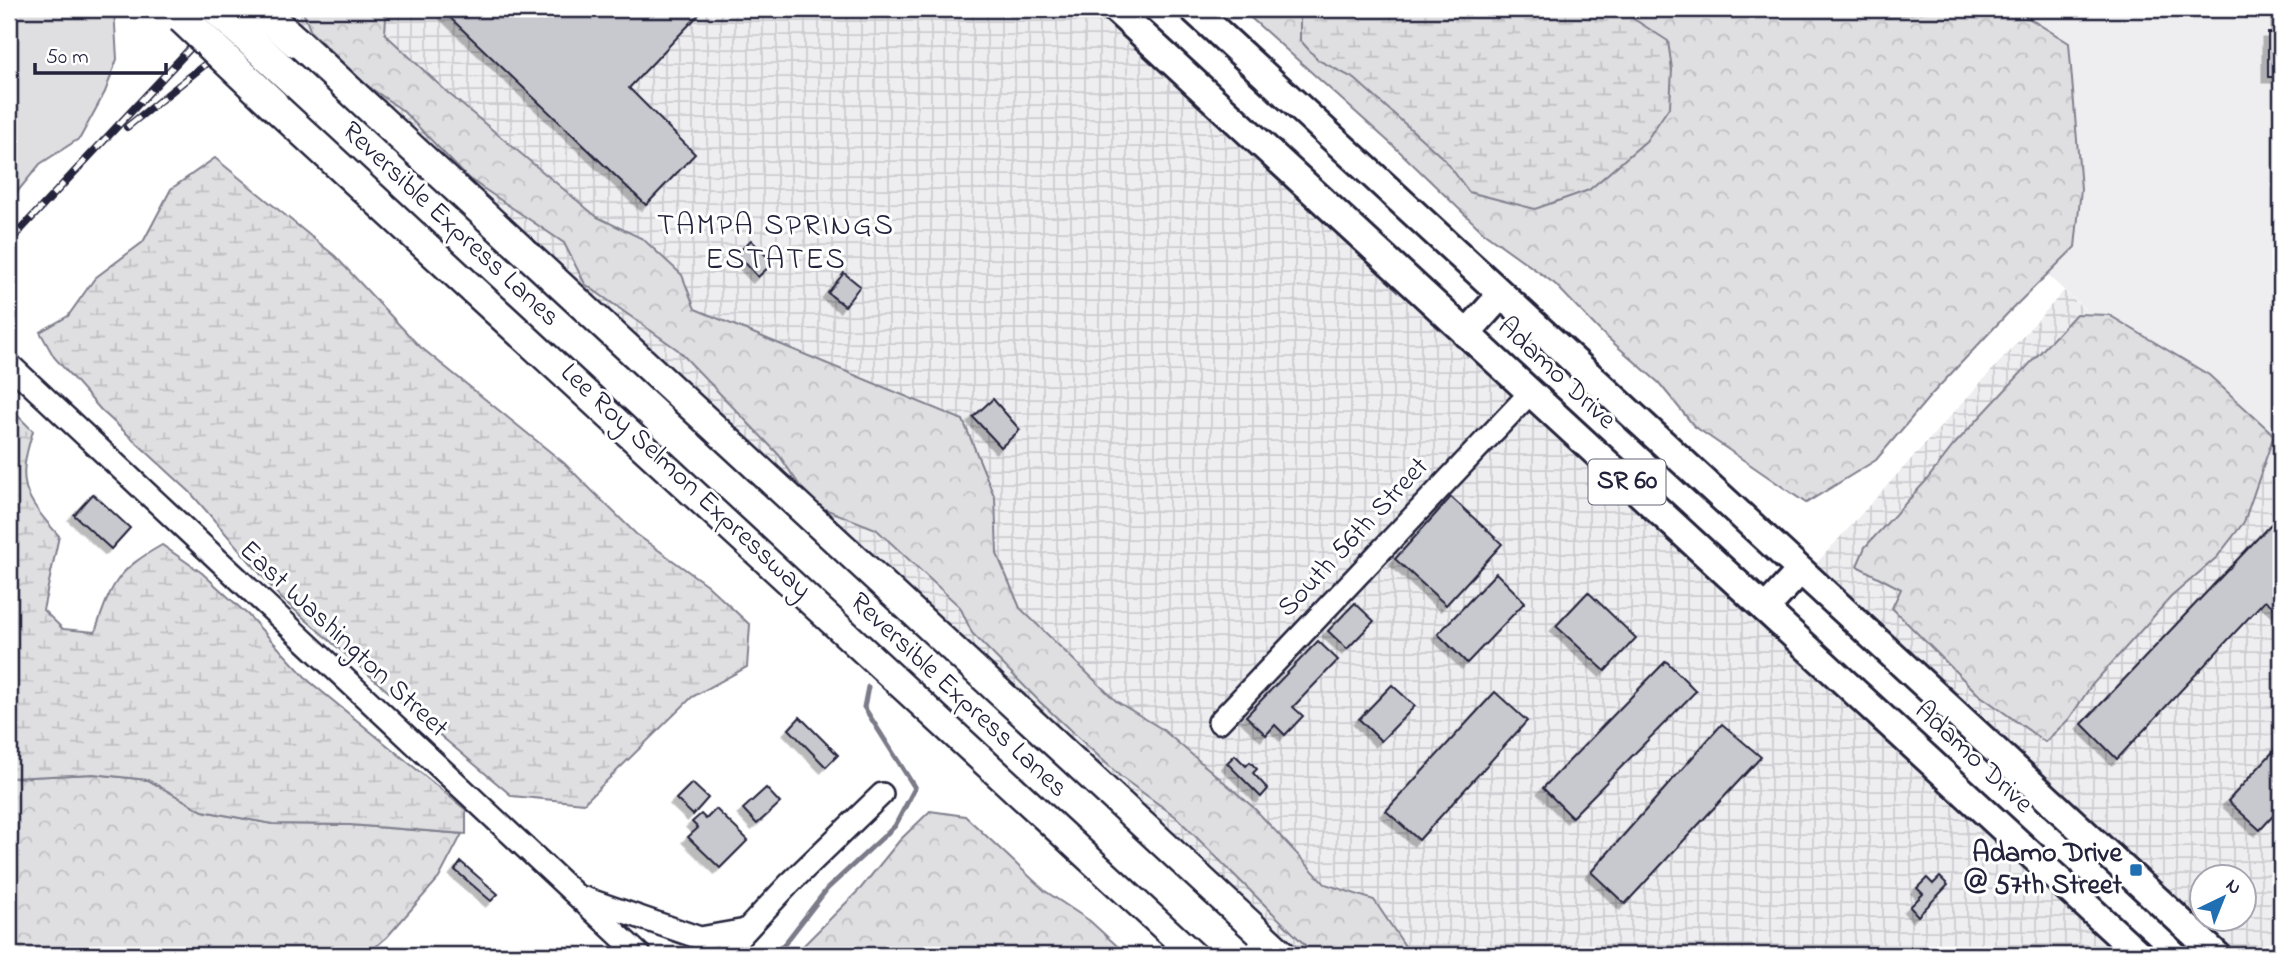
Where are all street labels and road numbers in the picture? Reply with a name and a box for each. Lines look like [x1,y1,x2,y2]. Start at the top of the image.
street label: Reversible Express Lanes [331,113,569,337]
street label: Adamo Drive [1487,308,1625,440]
street label: Lee Roy Selmon Expressway [550,354,820,610]
street label: South 56th Street [1268,448,1440,628]
road number: SR 60 [1588,460,1666,504]
street label: East Washington Street [229,532,457,748]
street label: Reversible Express Lanes [839,584,1077,808]
street label: Adamo Drive [1904,692,2042,824]

